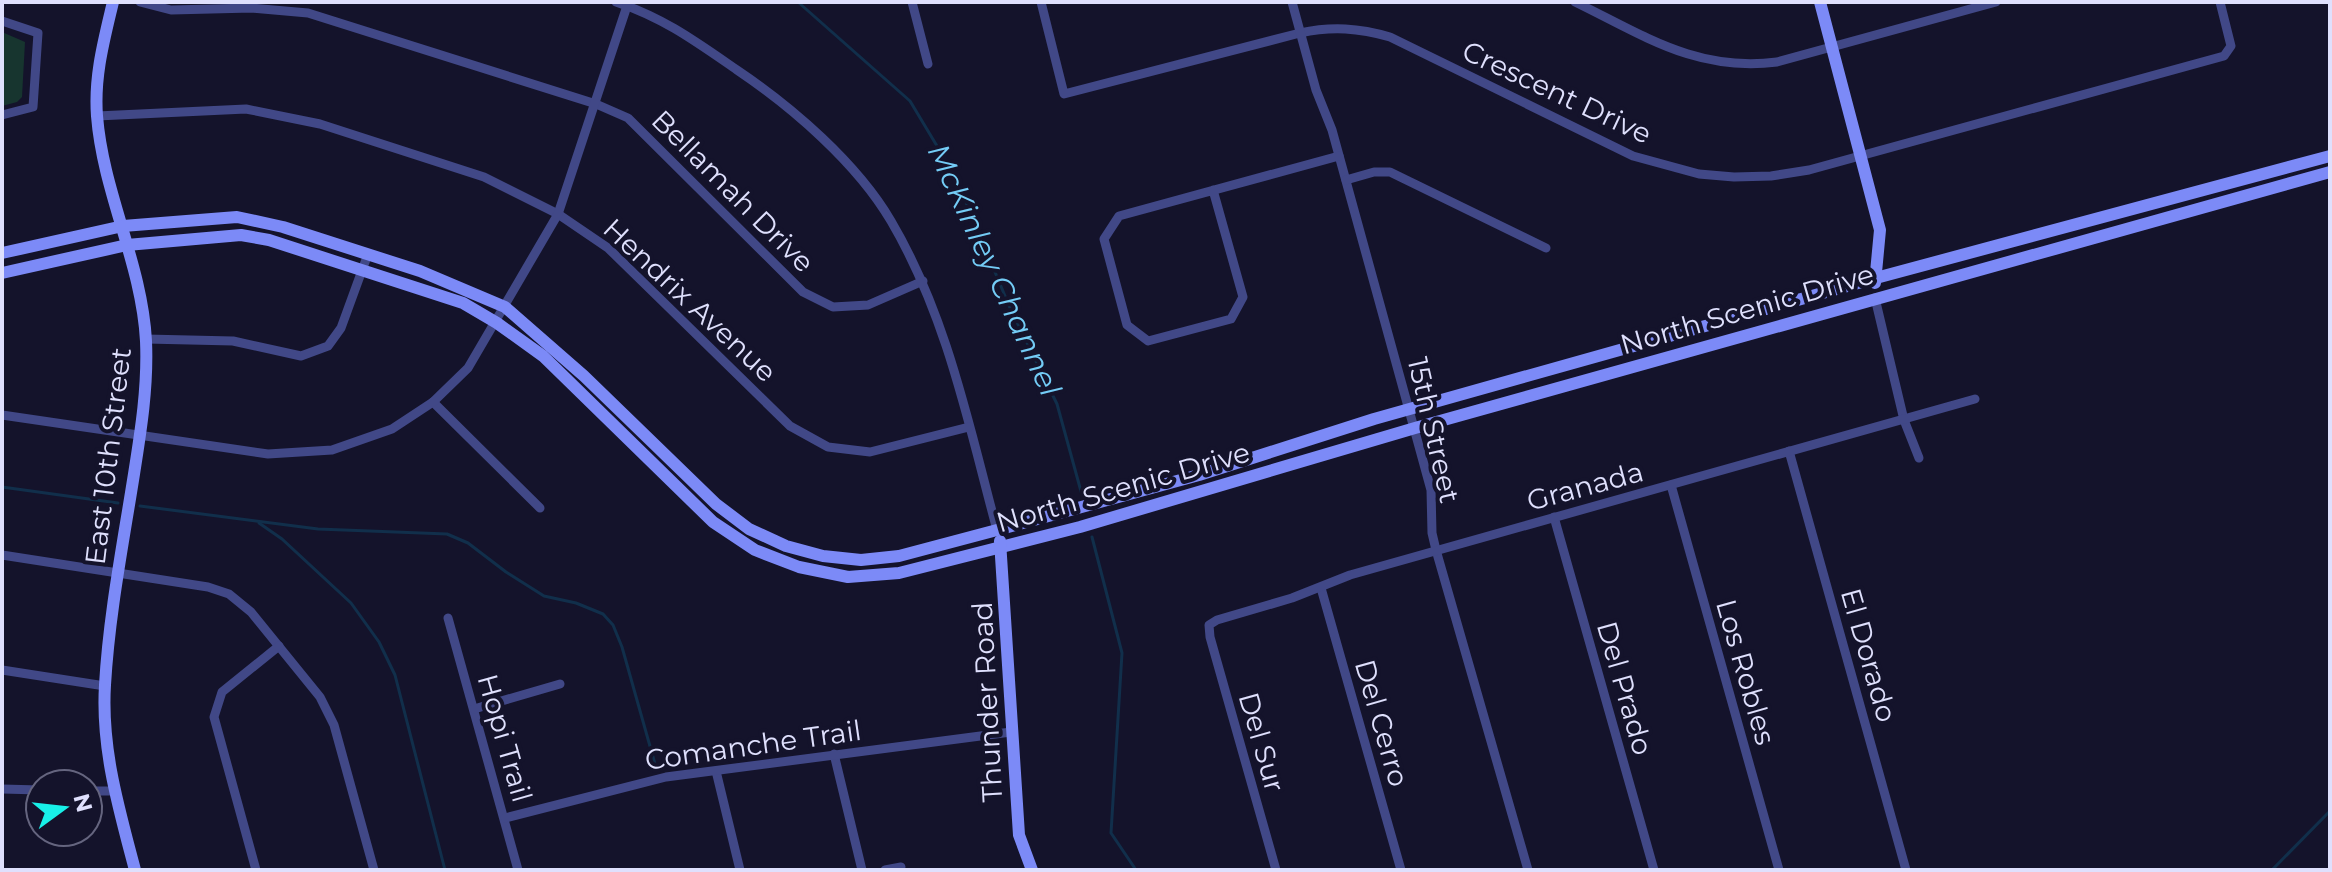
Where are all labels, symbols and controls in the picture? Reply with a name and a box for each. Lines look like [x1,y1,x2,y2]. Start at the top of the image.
street label: Crescent Drive [1457,33,1657,151]
street label: Bellamah Drive [645,103,821,279]
water label: McKinley Channel [920,138,1069,402]
street label: Hendrix Avenue [596,211,784,389]
street label: North Scenic Drive [1616,257,1878,361]
street label: East 10th Street [78,345,138,567]
street label: 15th Street [1401,354,1467,506]
street label: North Scenic Drive [992,435,1254,539]
street label: Granada [1523,454,1647,518]
street label: El Dorado [1834,584,1904,726]
street label: Los Robles [1709,595,1783,749]
street label: Thunder Road [965,601,1009,803]
street label: Del Prado [1590,617,1660,759]
street label: Del Cerro [1348,656,1416,790]
street label: Hopi Trail [471,670,539,806]
street label: Del Sur [1232,688,1292,796]
street label: Comanche Trail [643,713,863,777]
north arrow [24,768,104,848]
text: N [67,791,98,815]

